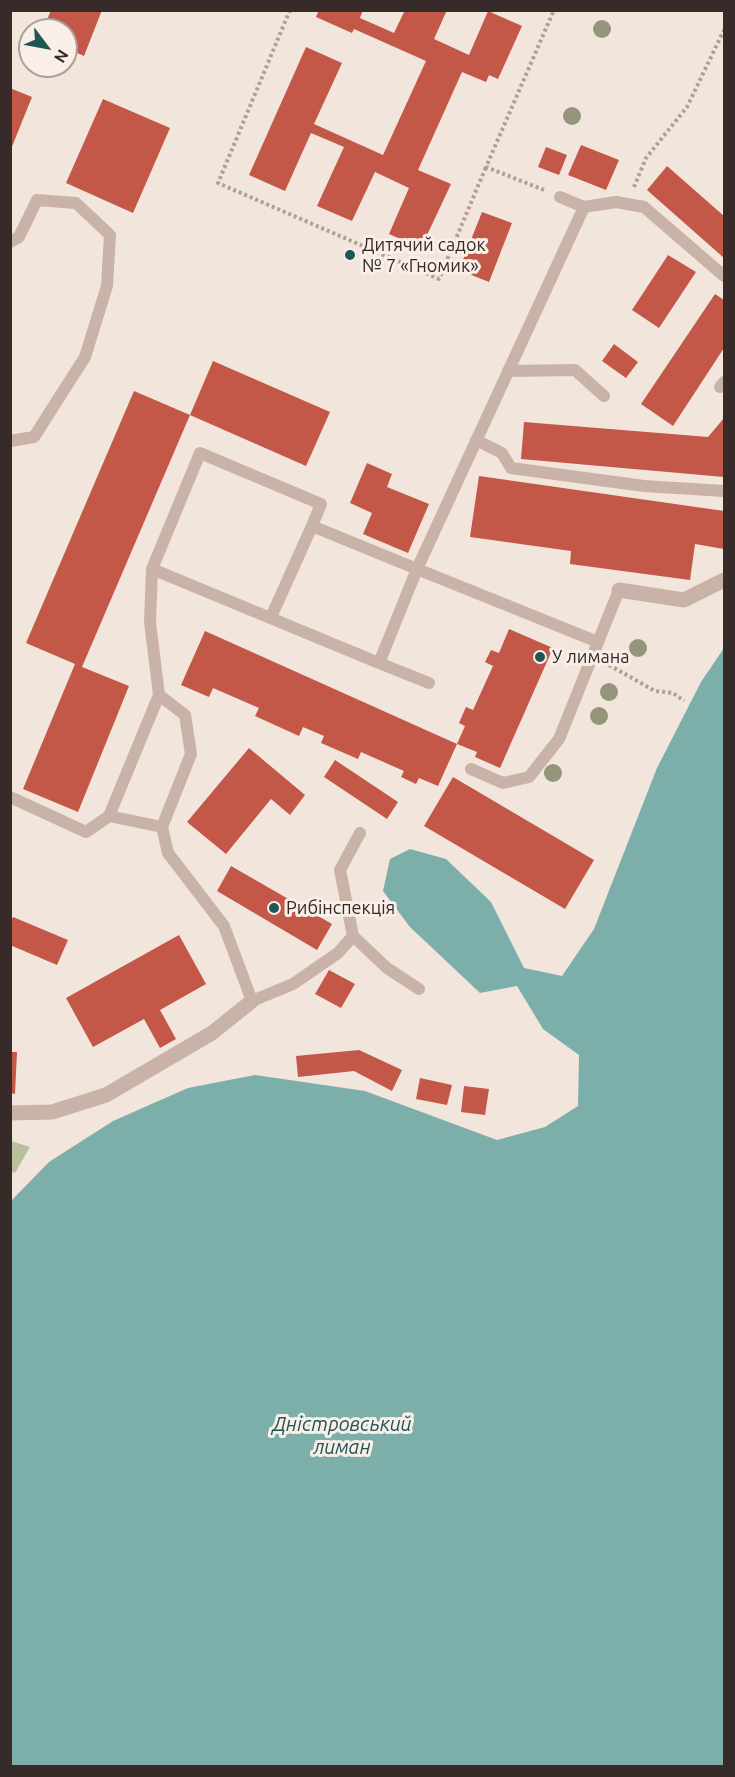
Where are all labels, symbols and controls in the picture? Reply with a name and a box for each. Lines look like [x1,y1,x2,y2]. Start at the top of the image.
north arrow [18,18,78,78]
text: N [51,47,72,66]
place label: Дитячий садок № 7 «Гномик» [362,234,486,276]
marker: Дитячий садок № 7 «Гномик» [343,248,357,262]
place label: У лимана [552,646,630,668]
marker: У лимана [533,650,547,664]
place label: Рибінспекція [286,897,395,919]
marker: Рибінспекція [267,901,281,915]
water label: Дністровський лиман [272,1412,412,1459]

